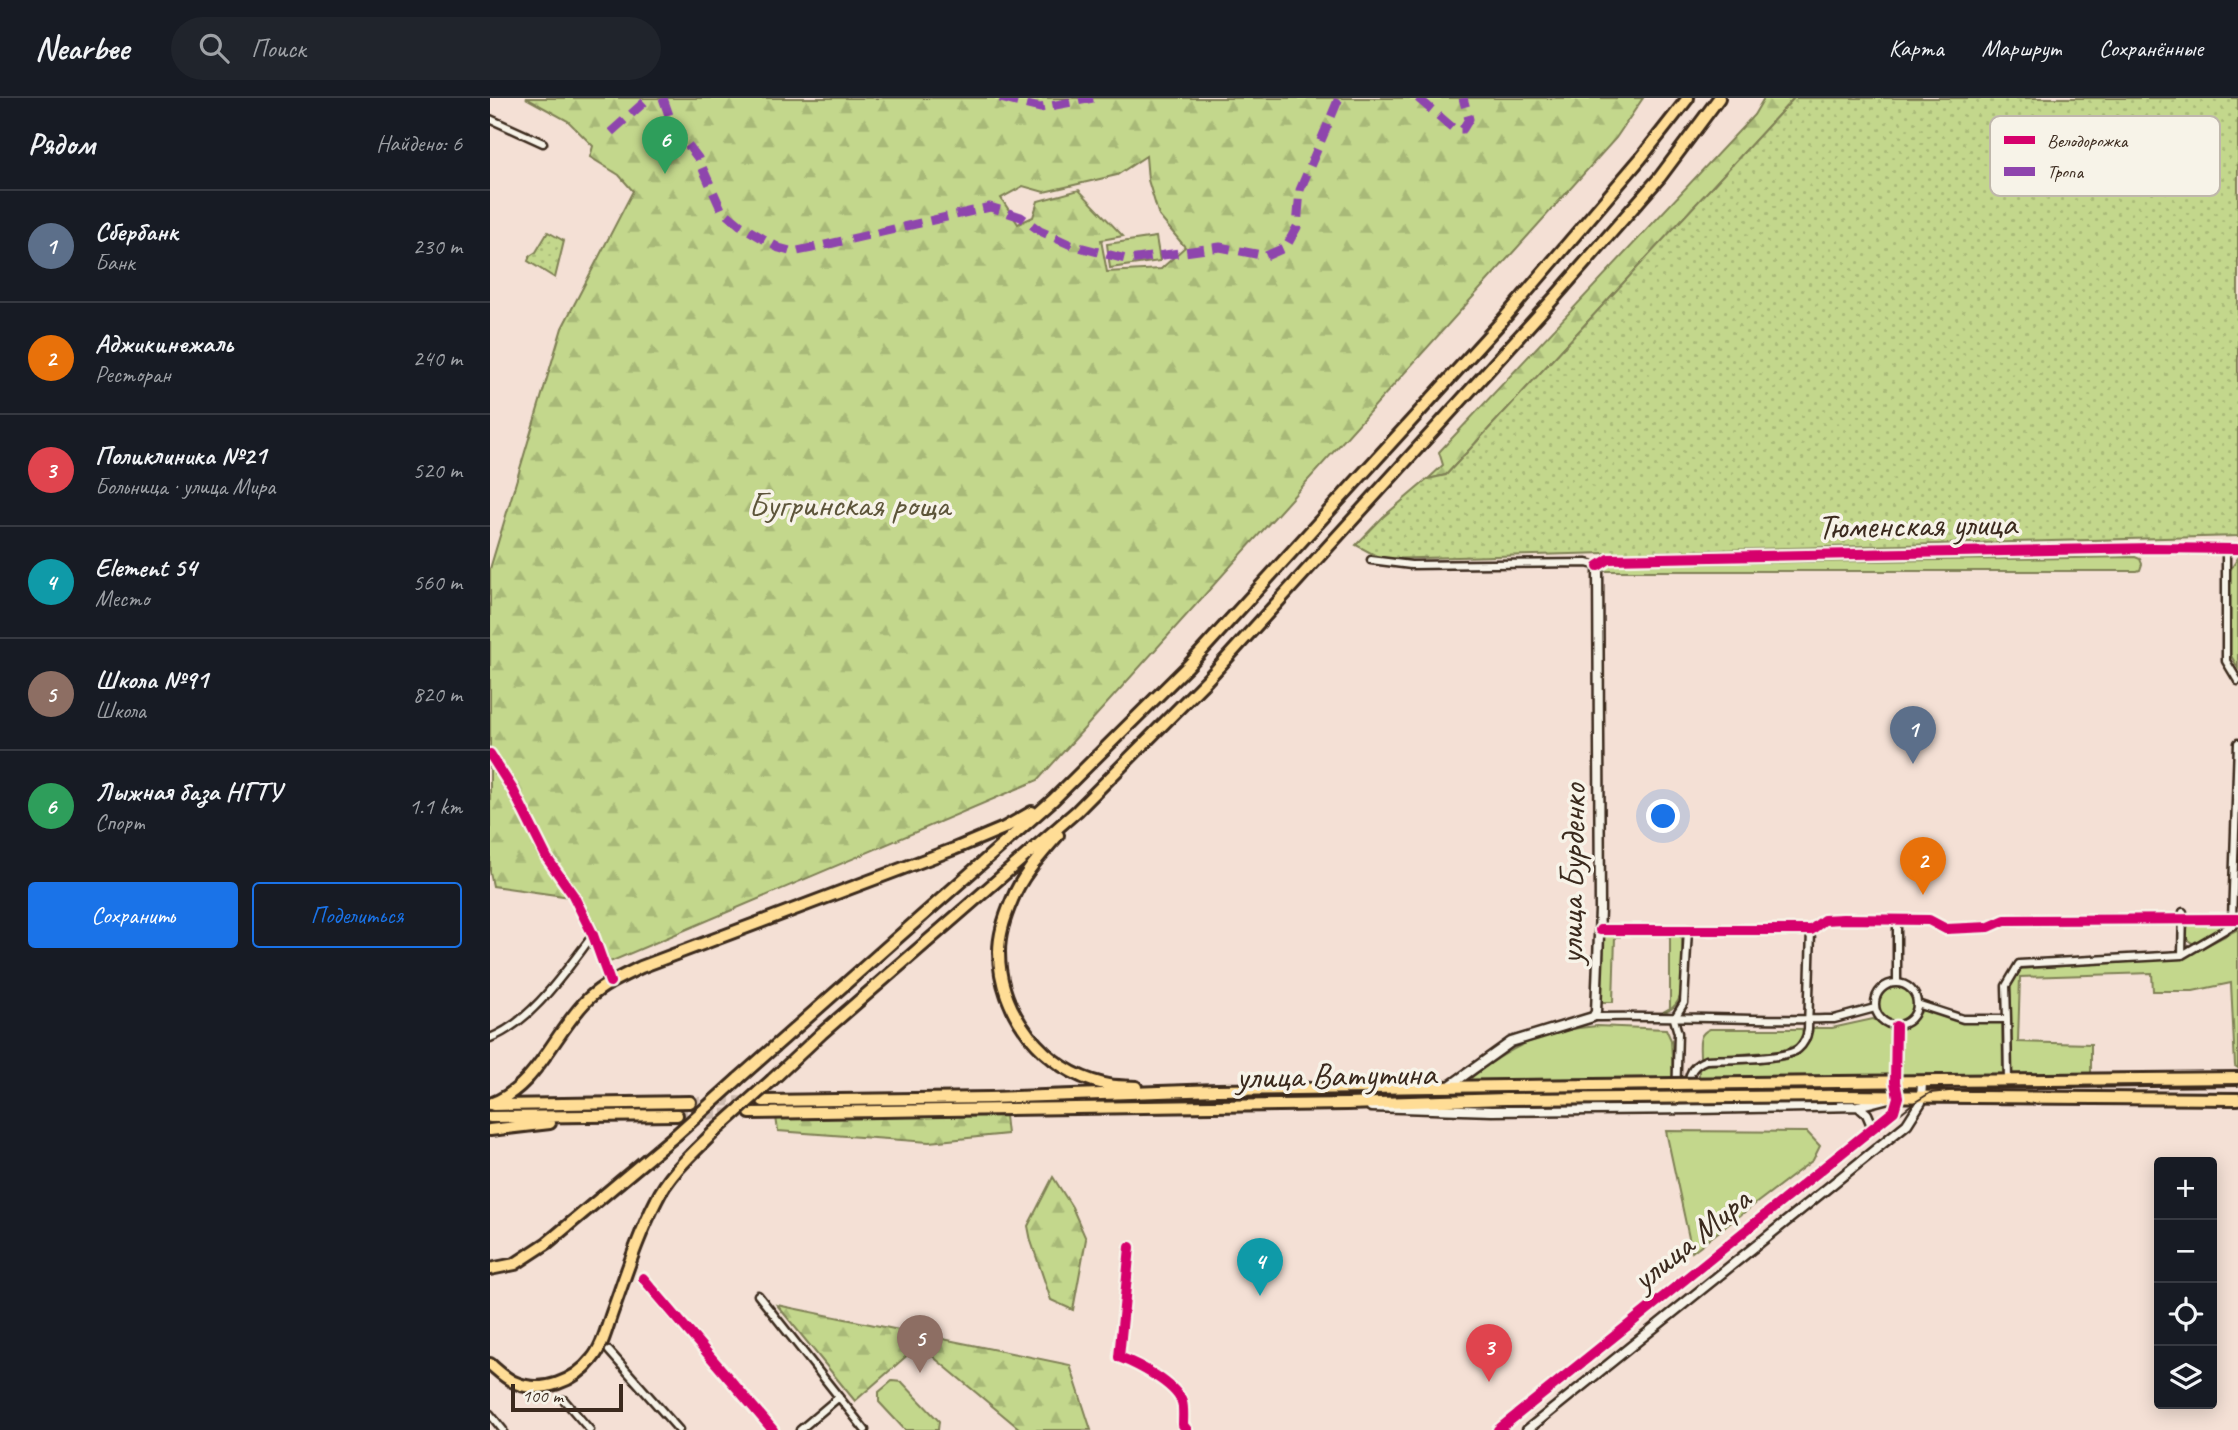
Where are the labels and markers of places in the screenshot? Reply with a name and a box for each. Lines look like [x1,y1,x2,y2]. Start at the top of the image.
pin: 6 [642,116,688,174]
pin: 1 [1890,706,1936,764]
pin: 2 [1900,837,1946,895]
pin: 4 [1237,1238,1283,1296]
pin: 5 [897,1315,943,1373]
pin: 3 [1466,1324,1512,1382]

